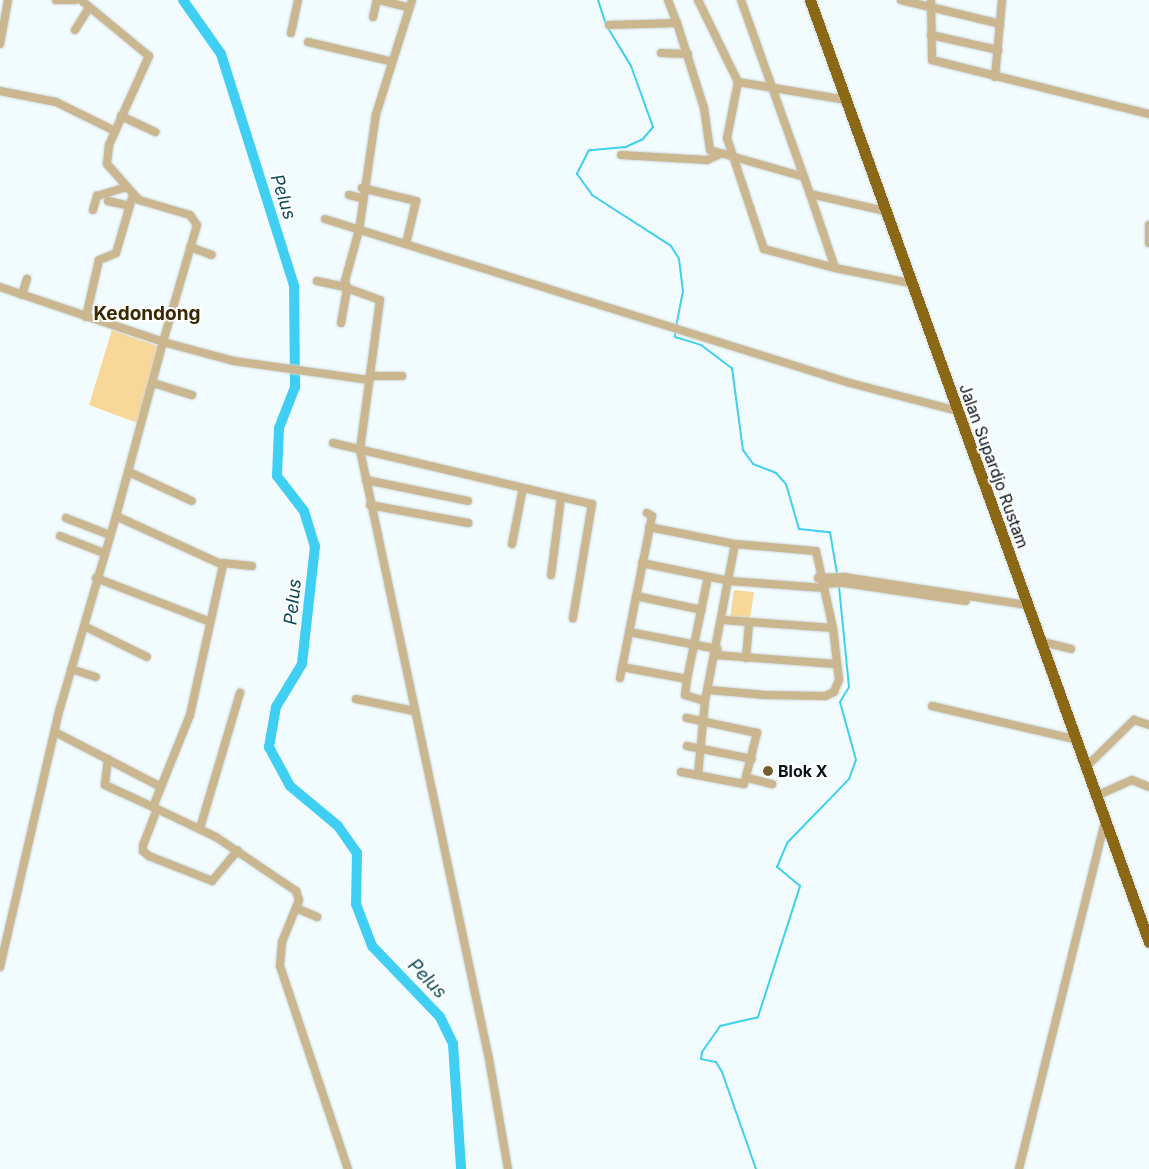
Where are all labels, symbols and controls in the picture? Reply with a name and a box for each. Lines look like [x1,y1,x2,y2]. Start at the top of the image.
water label: Pelus [266,172,300,222]
district label: Kedondong [93,303,201,325]
street label: Jalan Supardjo Rustam [955,381,1033,551]
water label: Pelus [280,578,306,626]
place label: Blok X [778,761,828,781]
marker: Blok X [762,765,774,777]
water label: Pelus [403,955,451,1003]

